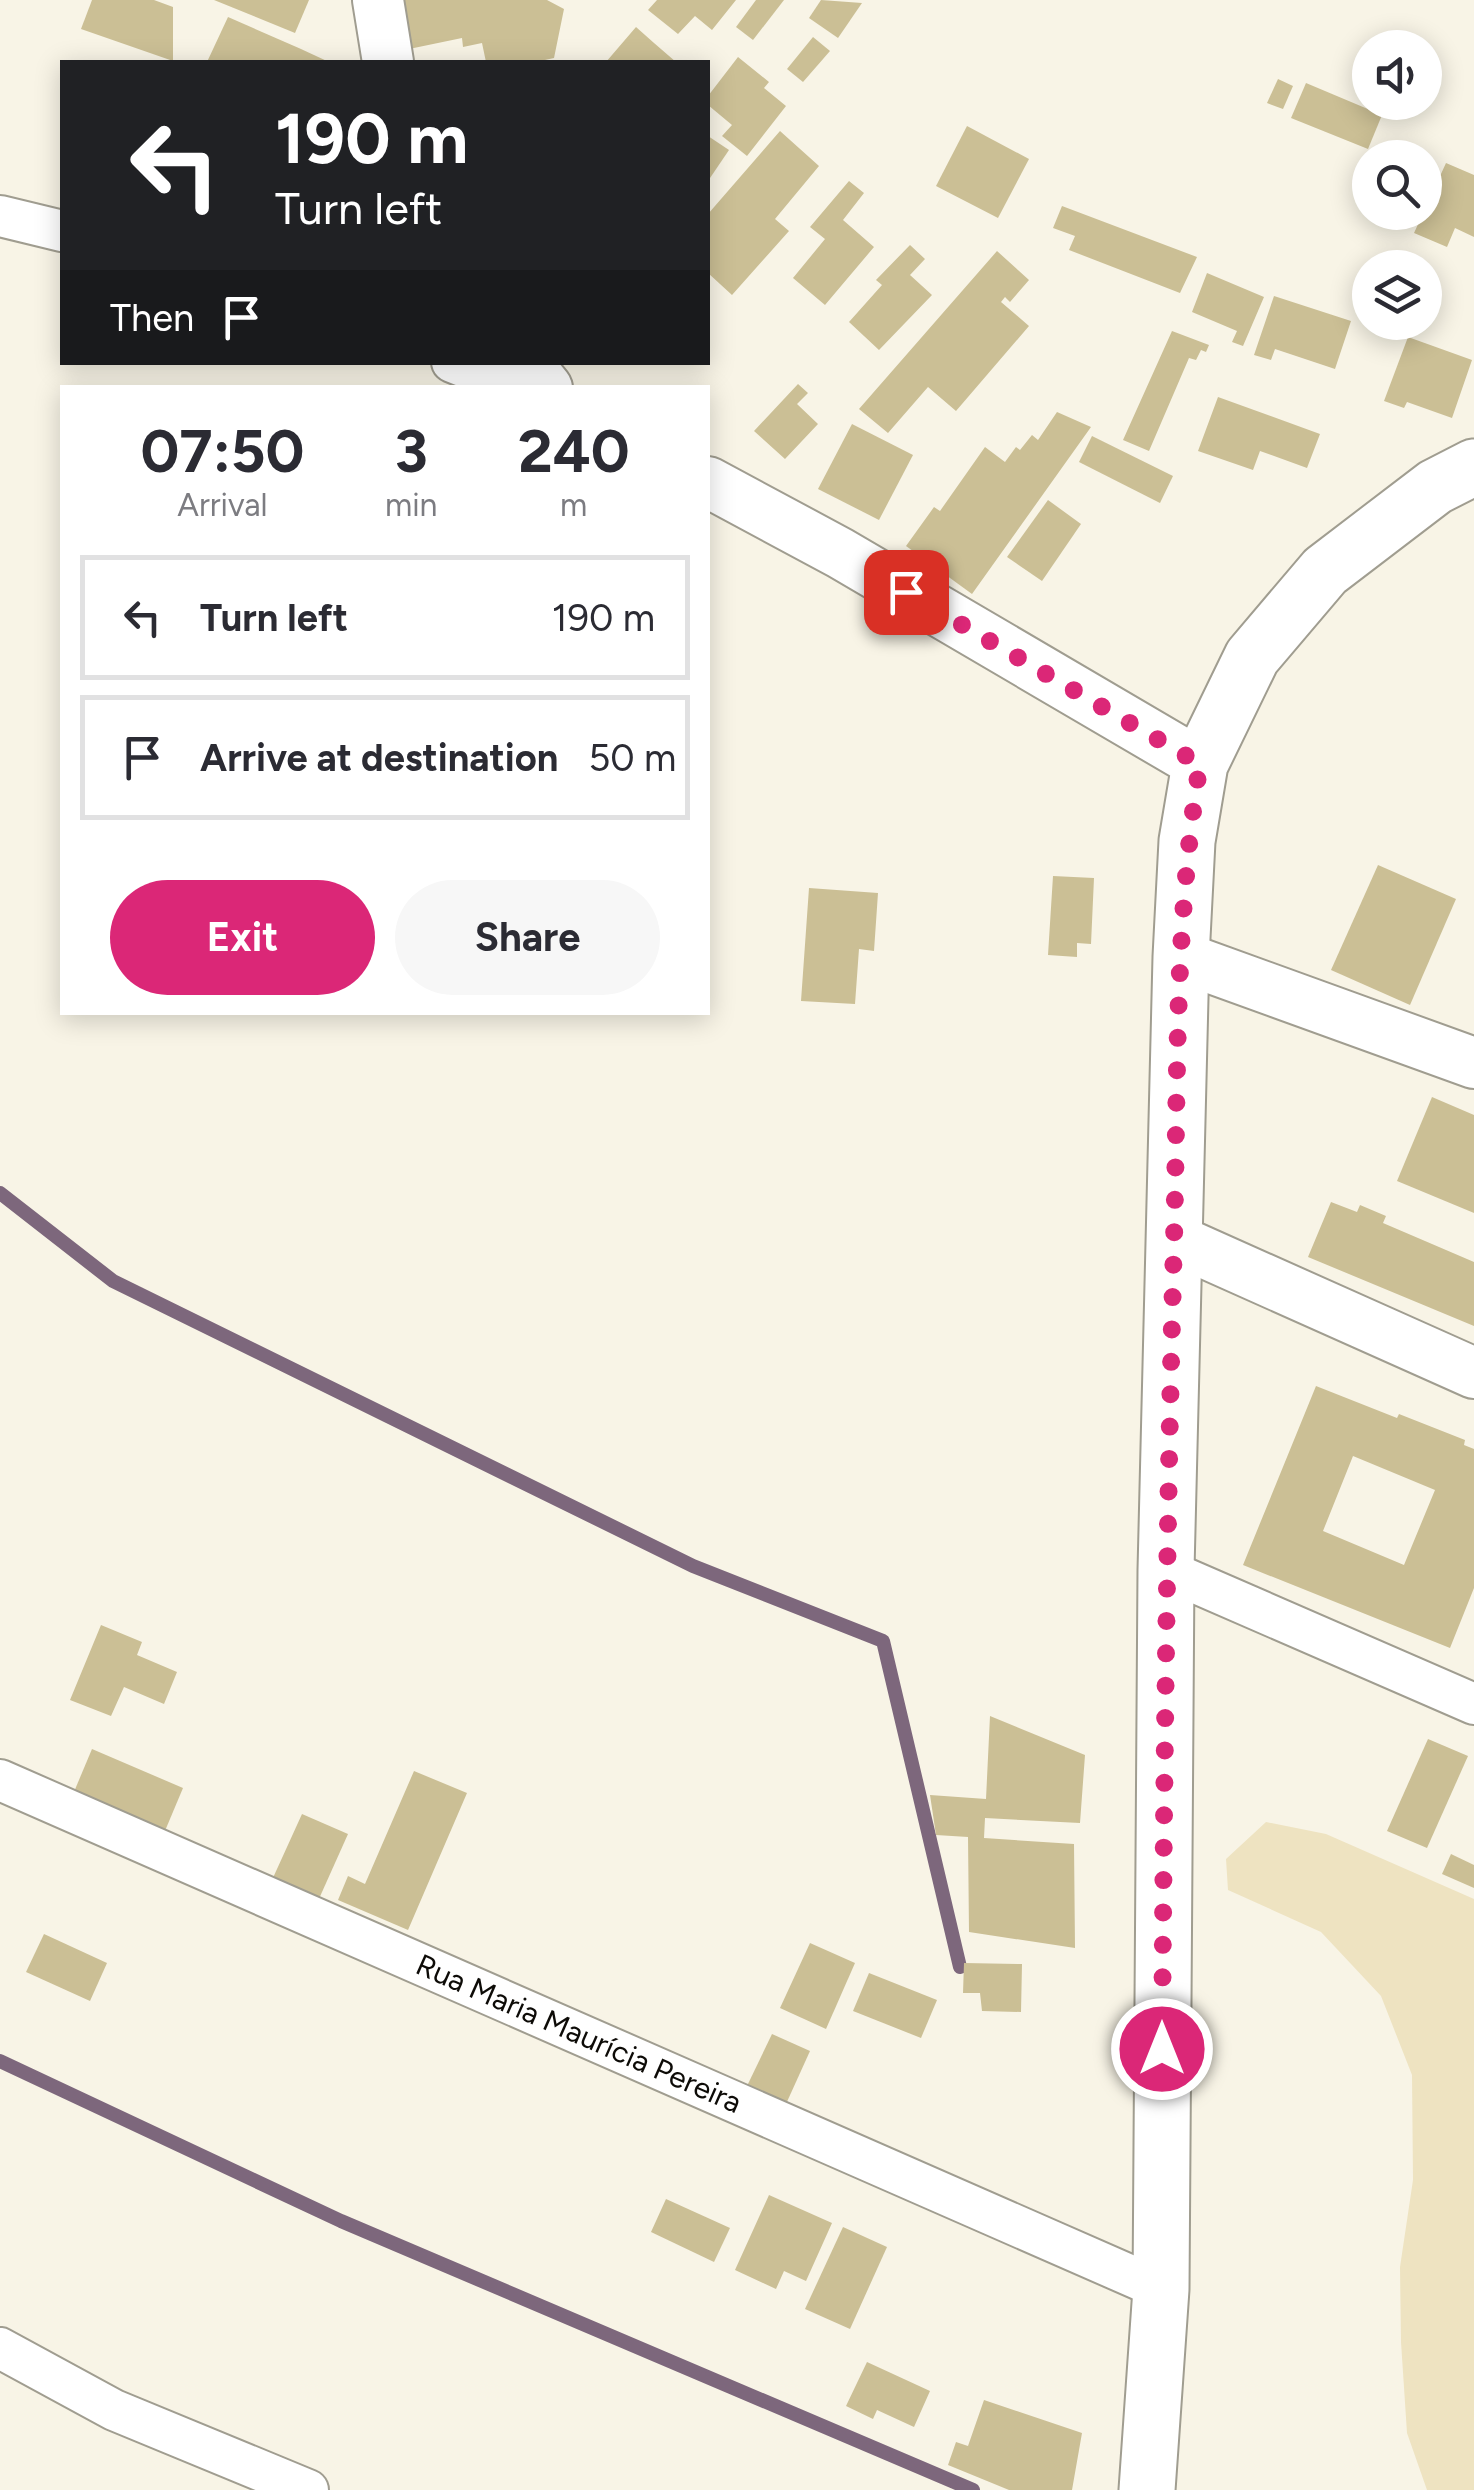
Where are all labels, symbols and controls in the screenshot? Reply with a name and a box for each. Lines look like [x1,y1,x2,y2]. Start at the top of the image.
map controls [1352,30,1442,340]
button: sound [1352,30,1442,120]
text: 190 m [275,96,468,181]
icon: left [110,100,240,230]
button: search [1352,140,1442,230]
text: Turn left [275,181,442,235]
button: layers [1352,250,1442,340]
icon: arrive [214,290,269,345]
text: Then [110,295,194,341]
text: 07:50 [140,415,305,487]
text: 3 [395,415,428,487]
text: 240 [518,415,630,487]
text: Arrival [177,486,268,524]
text: min [385,486,437,524]
text: m [560,486,587,524]
pin [864,550,949,635]
icon: arrive [879,565,934,620]
icon: left [115,590,170,645]
text: Turn left [200,595,348,641]
text: 190 m [552,595,655,641]
icon: arrive [115,730,170,785]
text: Arrive at destination [200,735,558,781]
text: 50 m [588,735,676,781]
button: Exit [110,880,375,995]
button: Share [395,880,660,995]
street label: Rua Maria Maurícia Pereira [411,1946,748,2121]
position arrow [1110,1997,1214,2101]

